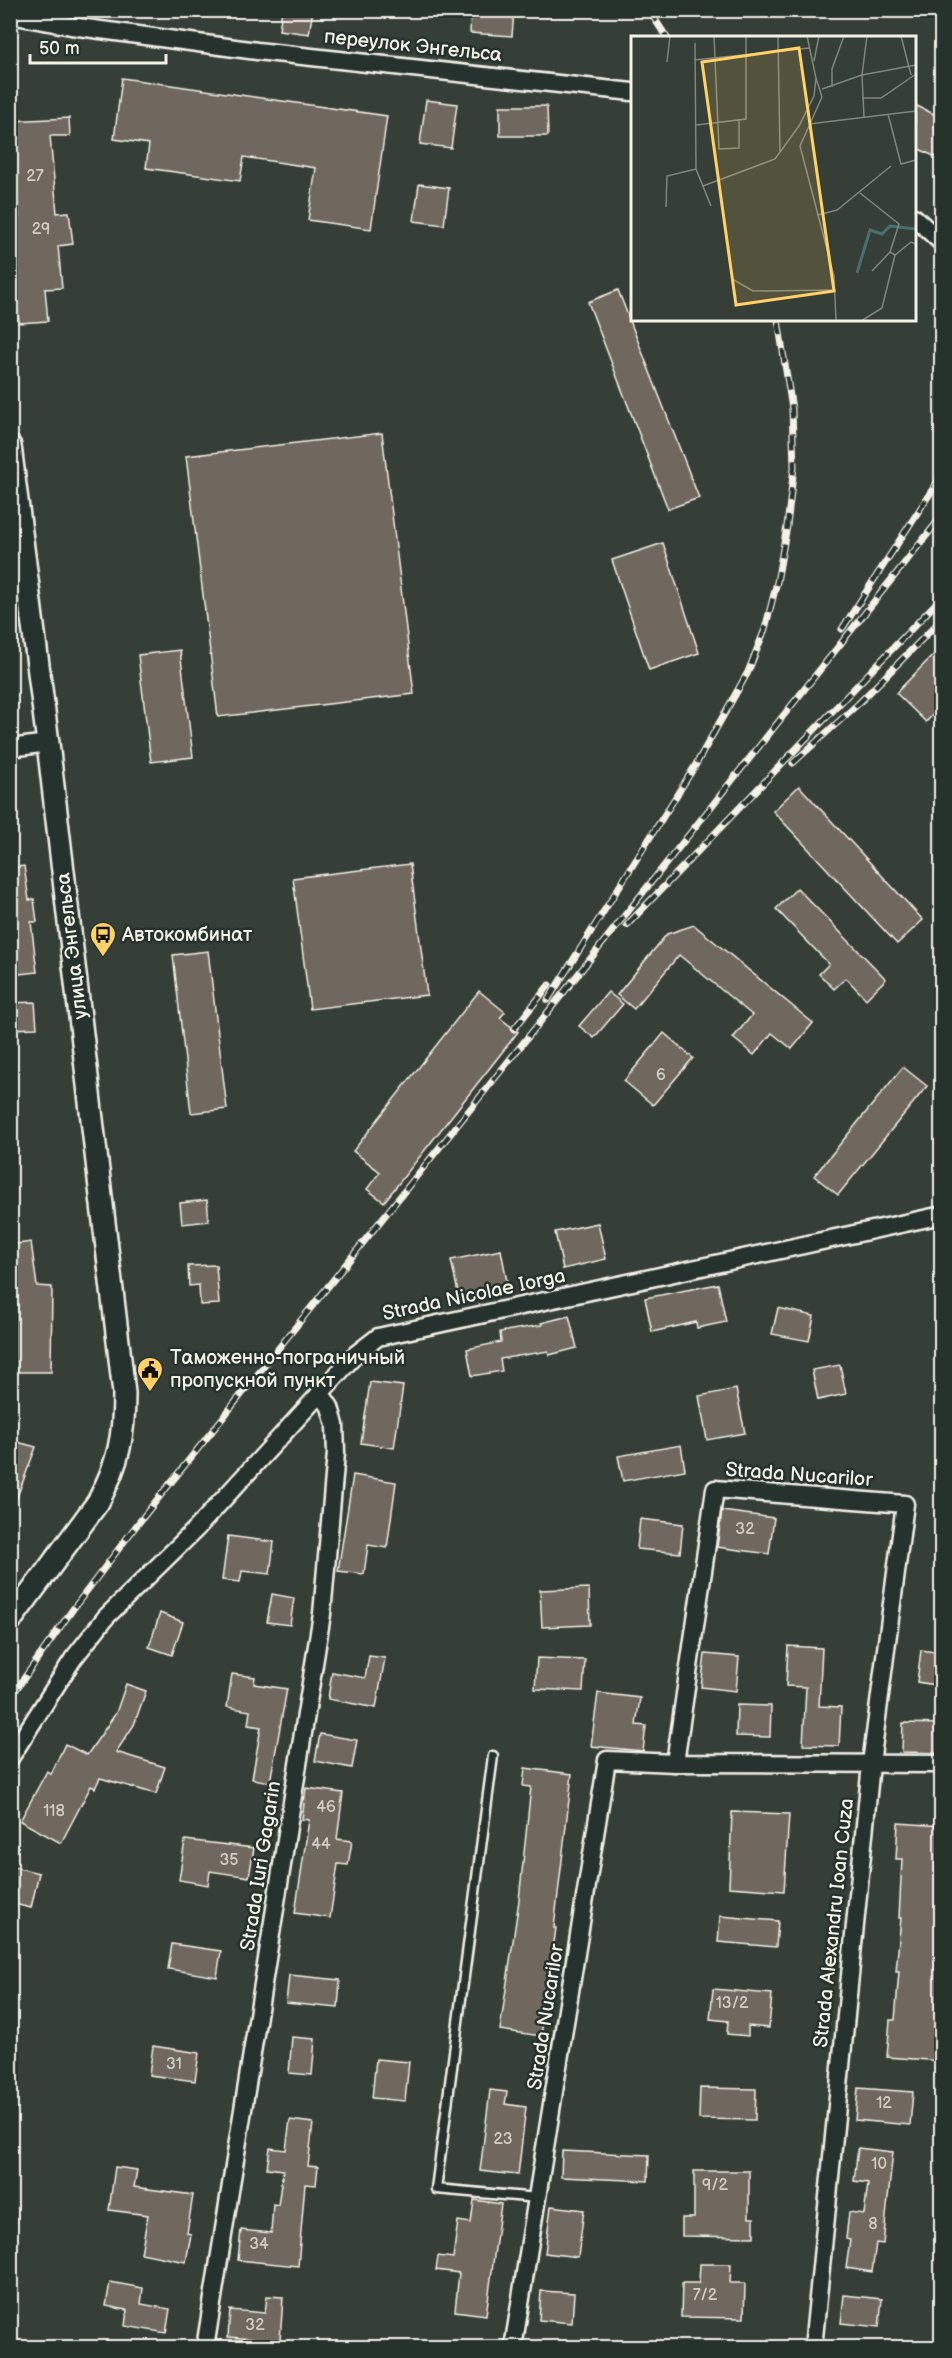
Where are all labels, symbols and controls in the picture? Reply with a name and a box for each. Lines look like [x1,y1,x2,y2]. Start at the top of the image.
street label: переулок Энгельса [323,25,503,67]
scale bar [30,27,166,65]
inset map [631,36,916,321]
text: 50 m [39,38,80,59]
house number: 27 [26,167,44,186]
house number: 29 [32,220,50,239]
street label: улица Энгельса [51,871,93,1021]
bus stop icon: Автокомбинат [88,920,118,958]
place label: Автокомбинат [121,923,253,947]
house number: 6 [656,1066,666,1085]
street label: Strada Nicolae Iorga [380,1264,568,1326]
place label: Таможенно-пограничный пропускной пункт [170,1346,405,1393]
public building icon: Таможенно-пограничный пропускной пункт [135,1355,165,1393]
street label: Strada Nucarilor [725,1458,874,1492]
house number: 32 [735,1520,755,1539]
street label: Strada Iuri Gagarin [236,1779,286,1953]
street label: Strada Alexandru Ioan Cuza [809,1797,859,2049]
house number: 46 [316,1798,336,1817]
house number: 118 [43,1802,65,1821]
house number: 44 [311,1835,331,1854]
house number: 35 [219,1851,239,1870]
street label: Strada Nucarilor [523,1942,570,2092]
house number: 13/2 [716,1994,749,2013]
house number: 31 [166,2055,182,2074]
house number: 12 [876,2094,892,2113]
house number: 23 [494,2130,513,2149]
house number: 10 [871,2155,887,2174]
house number: 9/2 [702,2176,729,2195]
house number: 8 [868,2215,878,2234]
house number: 34 [249,2235,269,2254]
house number: 7/2 [693,2286,718,2305]
house number: 32 [245,2316,265,2335]

